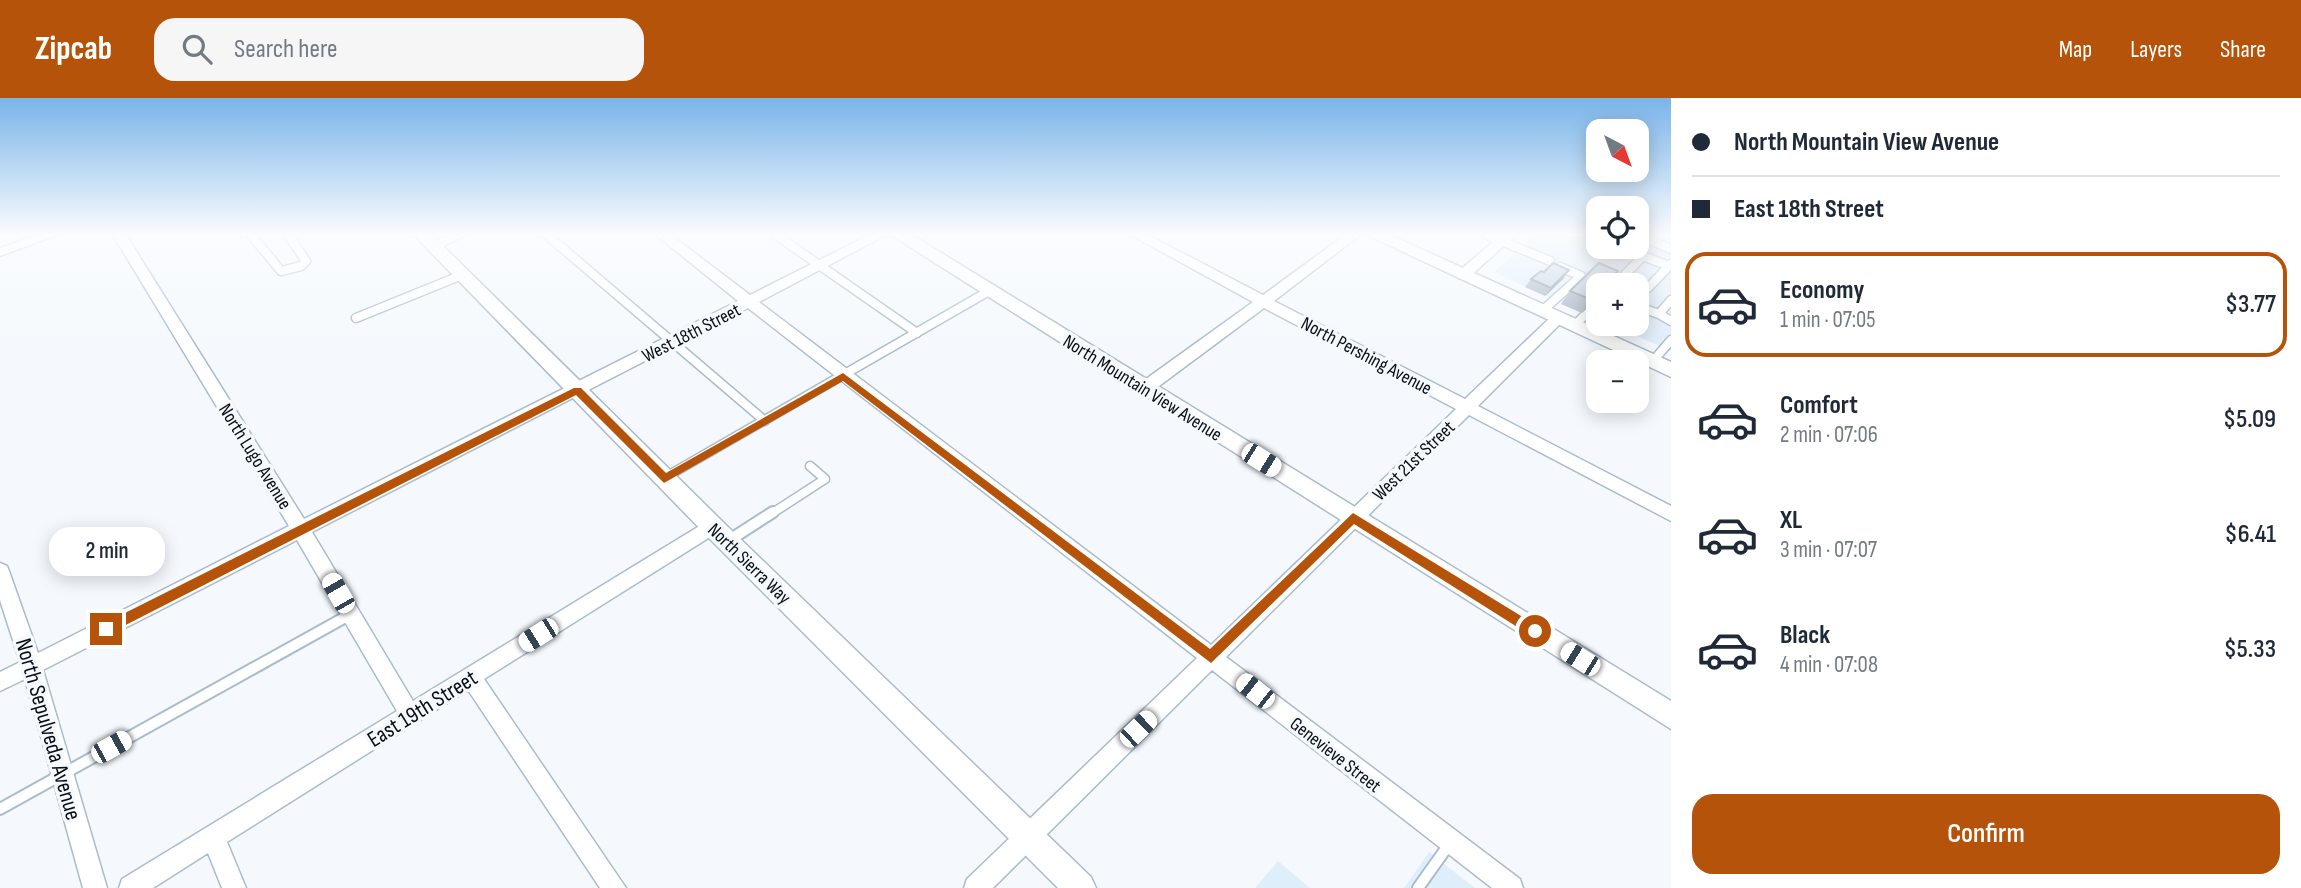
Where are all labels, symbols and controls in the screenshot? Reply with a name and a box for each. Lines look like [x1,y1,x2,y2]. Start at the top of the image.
search box [154,18,644,81]
text: Zipcab [35,29,112,69]
icon: search [178,30,216,68]
text: Search here [234,34,337,65]
text: Map [2059,35,2092,64]
text: Layers [2130,35,2182,64]
text: Share [2220,35,2266,64]
north arrow [1586,119,1648,182]
map controls [1586,119,1649,413]
text: North Mountain View Avenue [1734,127,1999,158]
text: East 18th Street [1734,194,1884,225]
button: locate [1586,196,1649,259]
button: + [1586,273,1649,336]
icon: car [1696,273,1759,336]
text: Economy [1780,275,1864,306]
text: $3.77 [2225,289,2276,320]
street label: West 18th Street [639,299,745,368]
text: 1 min · 07:05 [1780,306,1876,334]
street label: North Pershing Avenue [1297,312,1436,400]
street label: North Mountain View Avenue [1058,330,1226,447]
button: − [1586,350,1649,413]
icon: car [1696,388,1759,451]
text: Comfort [1780,390,1858,421]
street label: North Lugo Avenue [213,400,296,514]
text: $5.09 [2223,404,2276,435]
street label: West 21st Street [1368,416,1460,506]
text: 2 min · 07:06 [1780,421,1878,449]
car [1238,440,1285,480]
icon: car [1696,503,1759,566]
text: XL [1780,505,1802,536]
street label: North Sierra Way [703,519,796,610]
text: $6.41 [2225,519,2276,550]
callout: 2 min [48,528,164,576]
text: 3 min · 07:07 [1780,536,1877,564]
text: 2 min [85,537,129,565]
car [319,570,358,616]
route end [90,613,122,645]
car [515,615,562,655]
route start [1519,615,1551,647]
icon: car [1696,618,1759,681]
text: Black [1780,620,1830,651]
text: $5.33 [2224,634,2276,665]
street label: North Sepulveda Avenue [9,635,87,823]
car [1557,639,1604,679]
text: 4 min · 07:08 [1780,651,1878,679]
street label: East 19th Street [362,664,483,754]
car [1232,670,1279,712]
car [1116,707,1161,751]
street label: Genevieve Street [1285,713,1385,798]
car [88,728,135,766]
button: Confirm [1692,794,2280,874]

